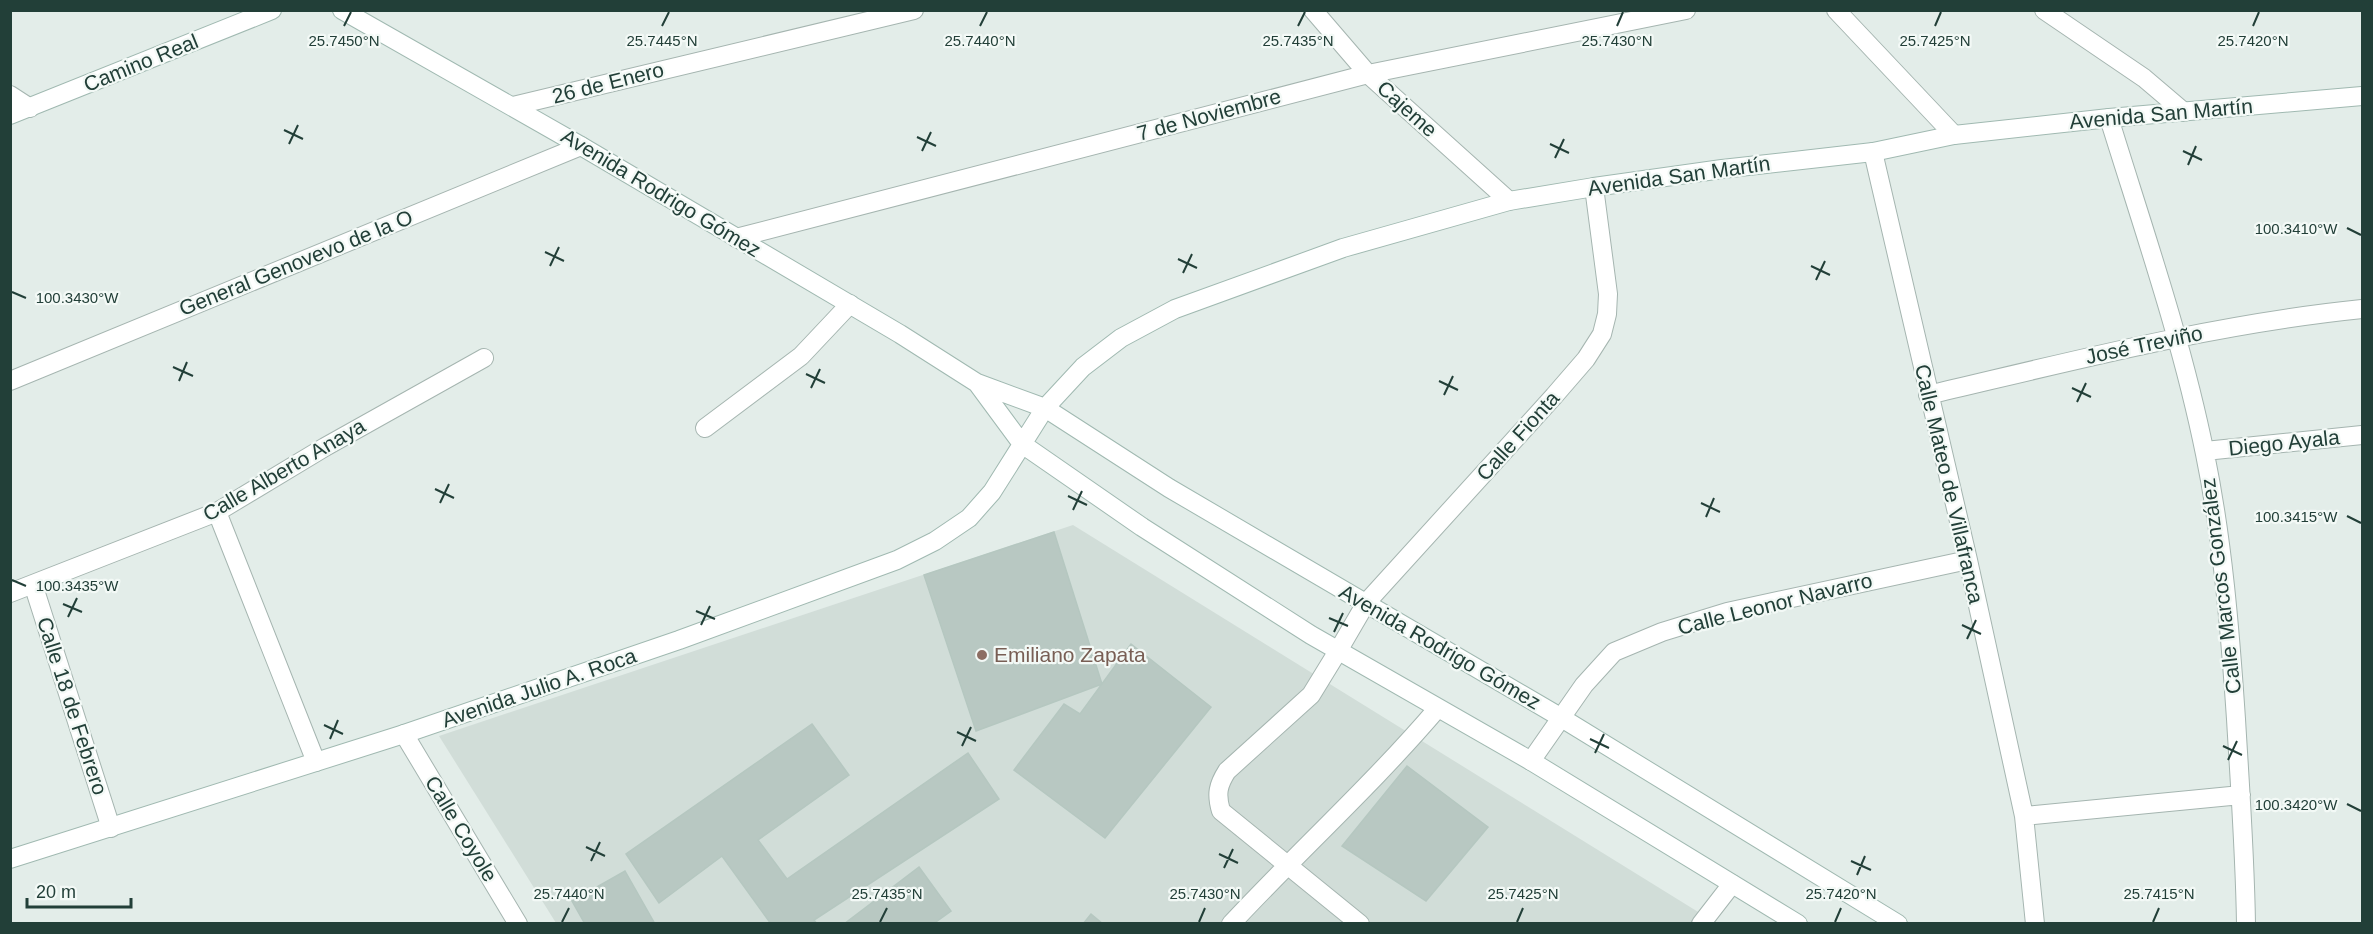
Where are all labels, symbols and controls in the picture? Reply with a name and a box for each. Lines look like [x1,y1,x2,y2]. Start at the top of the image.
street label: Camino Real [80,29,201,96]
text: 25.7450°N [308,32,380,49]
text: 25.7445°N [626,32,698,49]
text: 25.7440°N [944,32,1016,49]
text: 25.7435°N [1262,32,1334,49]
text: 25.7430°N [1581,32,1653,49]
text: 25.7425°N [1899,32,1971,49]
text: 25.7420°N [2217,32,2289,49]
street label: 26 de Enero [550,58,666,108]
street label: Cajeme [1373,76,1442,141]
street label: 7 de Noviembre [1134,84,1283,145]
street label: Avenida San Martín [2068,94,2254,133]
street label: Avenida Rodrigo Gómez [557,124,765,261]
street label: Avenida San Martín [1586,151,1772,200]
street label: General Genovevo de la O [176,205,416,320]
text: 100.3410°W [2255,220,2338,237]
text: 100.3430°W [36,289,119,306]
street label: José Treviño [2083,321,2205,368]
street label: Calle Mateo de Villafranca [1911,362,1988,606]
street label: Calle Fionta [1472,386,1564,485]
street label: Calle Alberto Anaya [199,414,369,525]
street label: Diego Ayala [2227,425,2341,460]
street label: Calle Marcos González [2196,477,2245,695]
text: 100.3415°W [2255,508,2338,525]
street label: Calle Leonor Navarro [1675,568,1875,639]
text: 100.3435°W [36,577,119,594]
street label: Avenida Rodrigo Gómez [1336,580,1545,714]
street label: Calle 18 de Febrero [33,614,112,798]
street label: Avenida Julio A. Roca [439,643,639,732]
place label: Emiliano Zapata [994,643,1146,666]
marker: Emiliano Zapata [975,648,989,662]
street label: Calle Coyole [421,772,502,886]
text: 100.3420°W [2255,796,2338,813]
scale bar [27,871,130,909]
text: 20 m [36,882,76,902]
text: 25.7440°N [533,885,605,902]
text: 25.7435°N [851,885,923,902]
text: 25.7430°N [1169,885,1241,902]
text: 25.7425°N [1487,885,1559,902]
text: 25.7420°N [1805,885,1877,902]
text: 25.7415°N [2123,885,2195,902]

